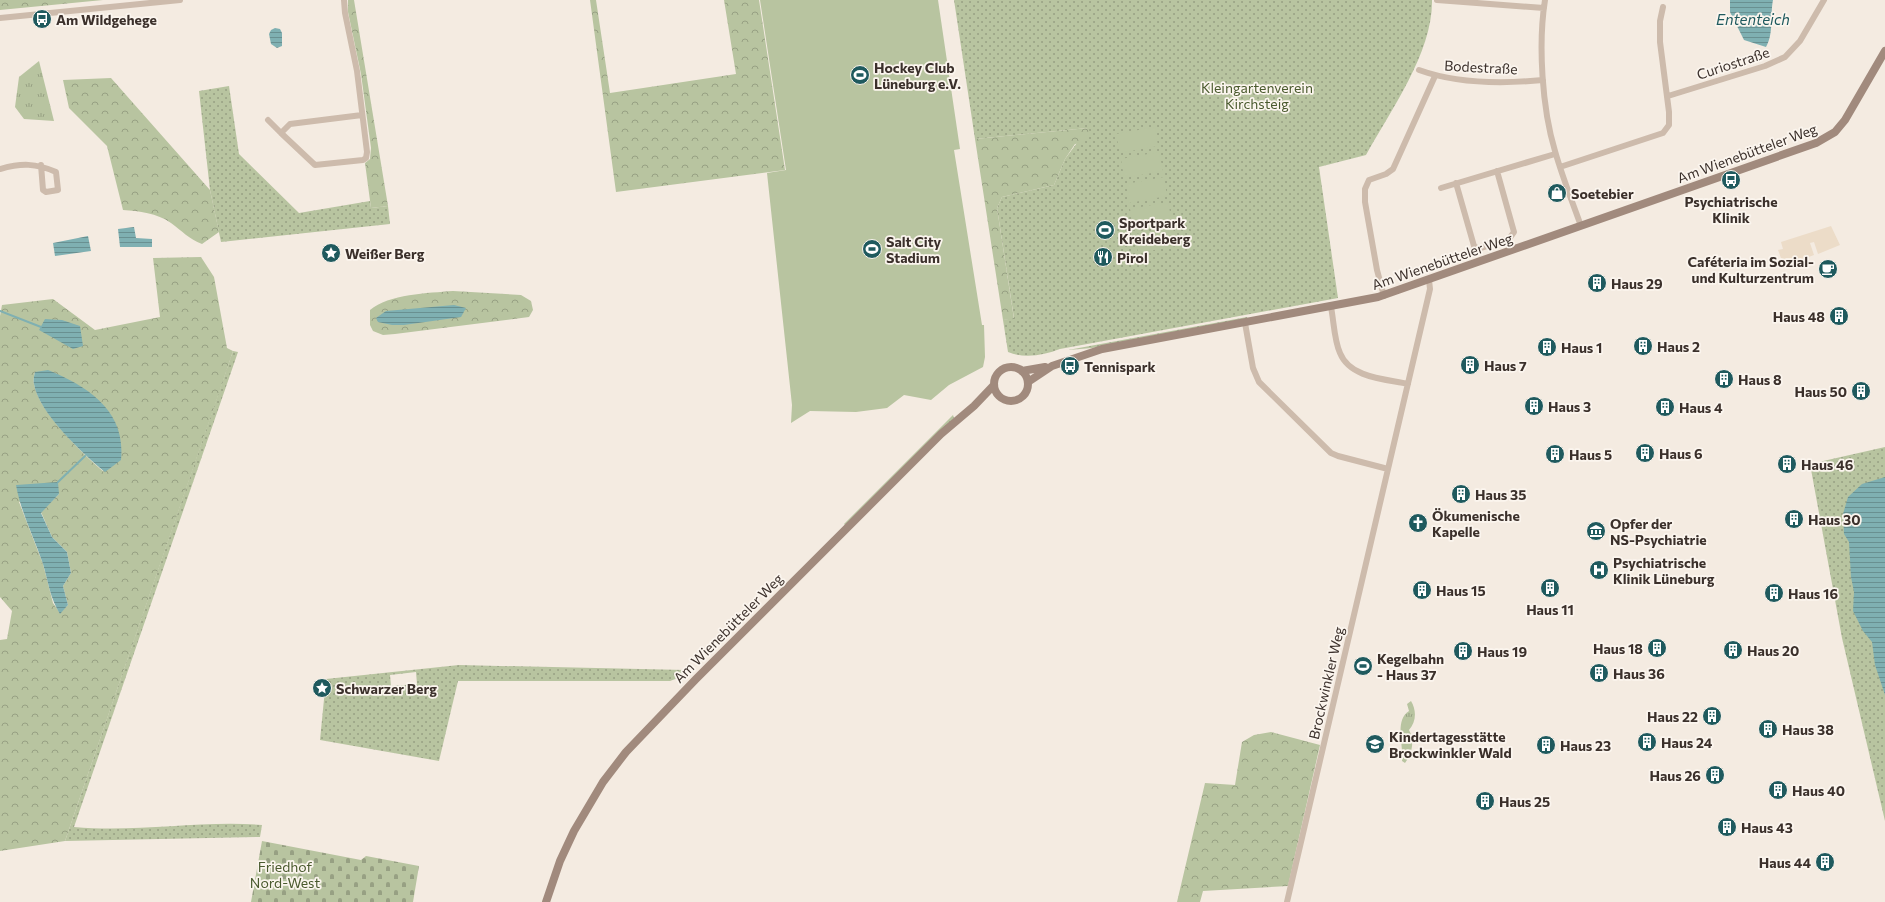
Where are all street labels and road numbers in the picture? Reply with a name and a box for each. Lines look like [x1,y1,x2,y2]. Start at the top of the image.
street label: Curiostraße [1694,43,1772,83]
street label: Bodestraße [1444,57,1518,77]
street label: Am Wienebütteler Weg [1675,120,1820,186]
street label: Am Wienebütteler Weg [1369,229,1515,293]
street label: Am Wienebütteler Weg [670,570,786,686]
street label: Brockwinkler Weg [1305,625,1347,741]

